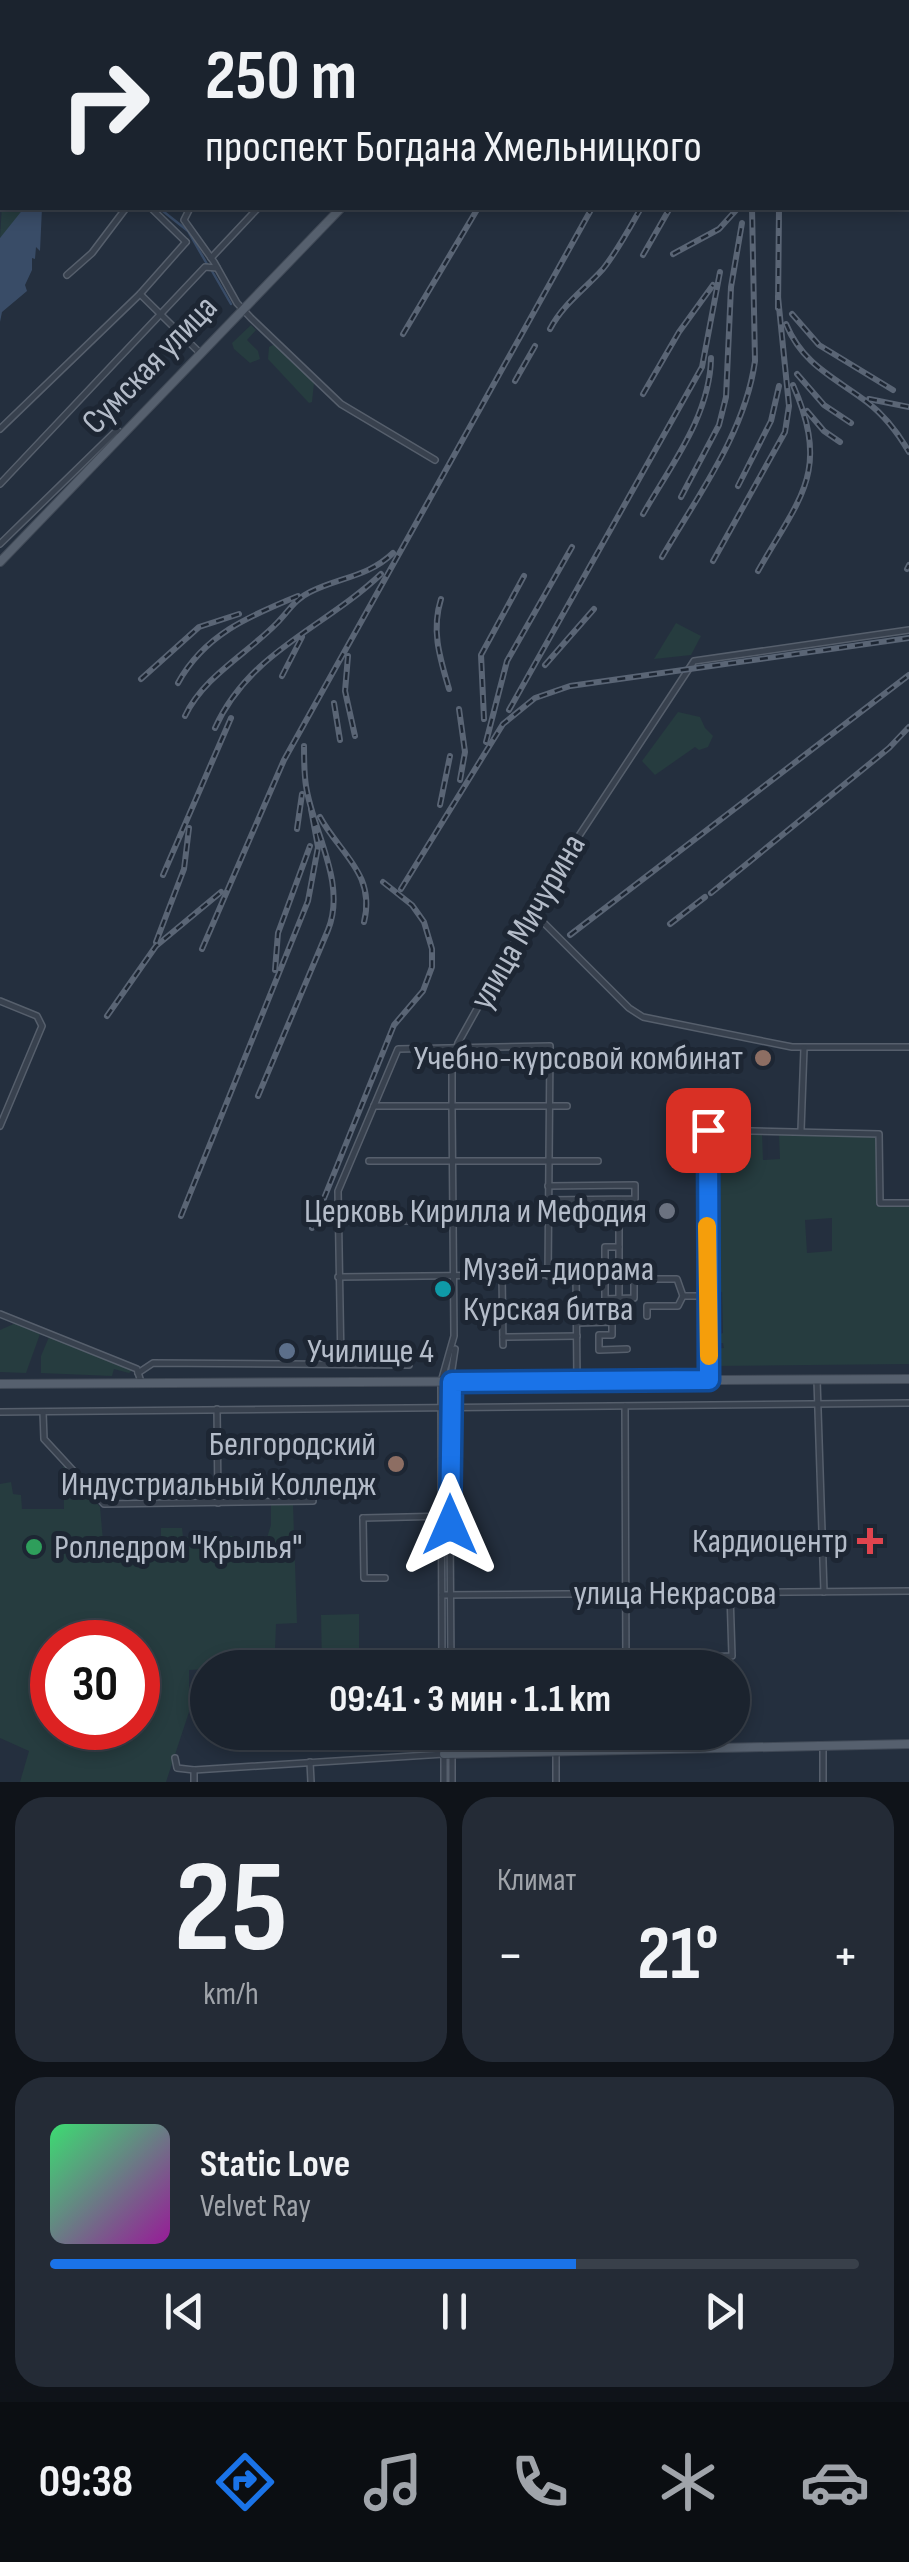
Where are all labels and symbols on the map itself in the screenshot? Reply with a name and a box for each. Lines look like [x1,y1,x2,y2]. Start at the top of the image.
street label: Сумская улица [73,287,227,443]
street label: улица Мичурина [461,827,595,1017]
place label: Учебно-курсовой комбинат [413,1037,743,1080]
marker: Учебно-курсовой комбинат [752,1047,774,1069]
pin [666,1088,751,1173]
place label: Церковь Кирилла и Мефодия [304,1190,647,1233]
marker: Церковь Кирилла и Мефодия [656,1200,678,1222]
place label: Музей-диорама Курская битва [463,1248,654,1331]
marker: Музей-диорама Курская битва [432,1278,454,1300]
place label: Училище 4 [307,1330,434,1373]
marker: Училище 4 [276,1340,298,1362]
place label: Белгородский Индустриальный Колледж [61,1423,376,1506]
marker: Белгородский Индустриальный Колледж [385,1453,407,1475]
position arrow [398,1473,502,1577]
place label: Кардиоцентр [692,1520,848,1563]
place label: Ролледром "Крылья" [54,1526,302,1569]
marker: Кардиоцентр [857,1528,883,1554]
marker: Ролледром "Крылья" [23,1536,45,1558]
street label: улица Некрасова [573,1572,777,1615]
speed limit sign: 30 [30,1620,160,1750]

